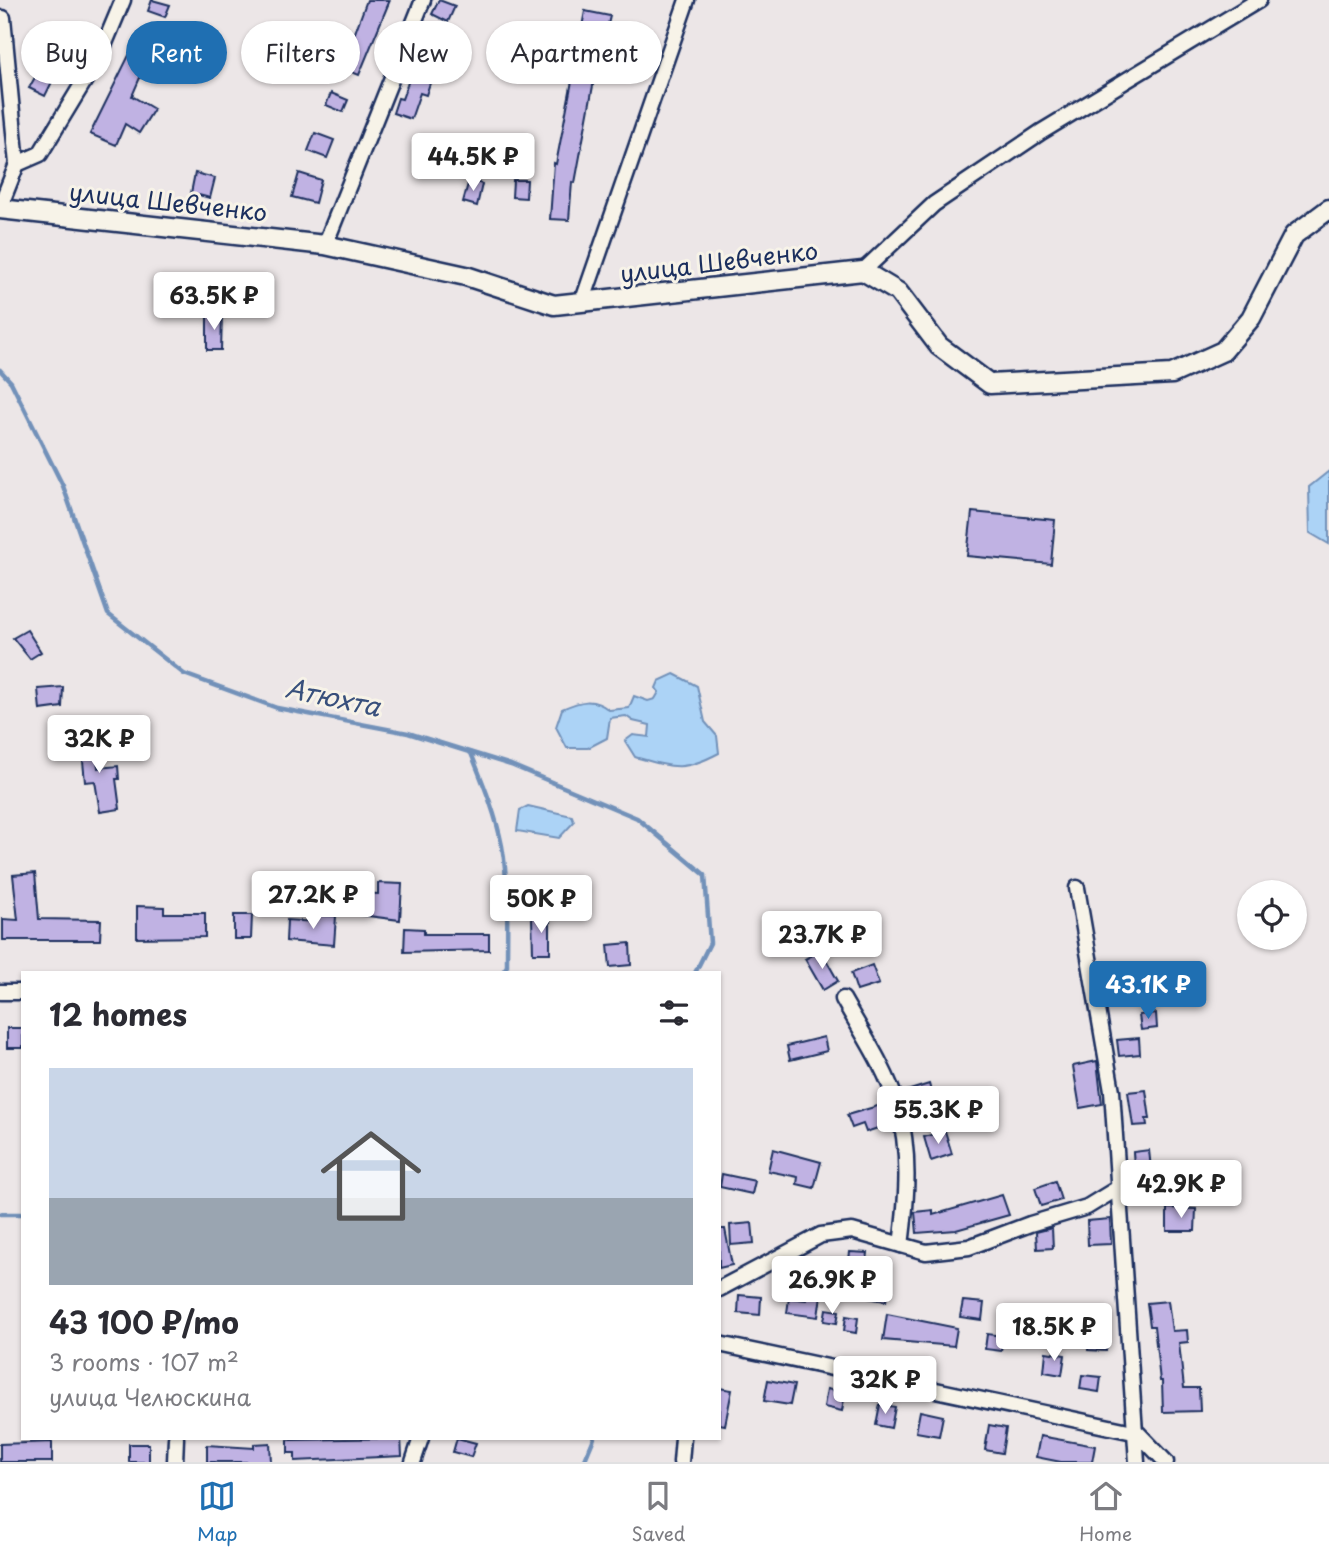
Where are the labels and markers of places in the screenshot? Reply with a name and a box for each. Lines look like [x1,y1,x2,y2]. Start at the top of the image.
pin: 44.5K ₽ [408,134,538,193]
pin: 63.5K ₽ [149,272,279,332]
pin: 32K ₽ [50,716,148,775]
pin: 27.2K ₽ [248,872,378,931]
pin: 50K ₽ [492,876,590,935]
pin: 23.7K ₽ [757,912,887,971]
pin: 43.1K ₽ [1083,962,1213,1021]
pin: 55.3K ₽ [873,1086,1003,1146]
pin: 42.9K ₽ [1116,1160,1246,1220]
pin: 26.9K ₽ [767,1256,897,1316]
pin: 18.5K ₽ [989,1304,1119,1363]
pin: 32K ₽ [836,1356,934,1416]

